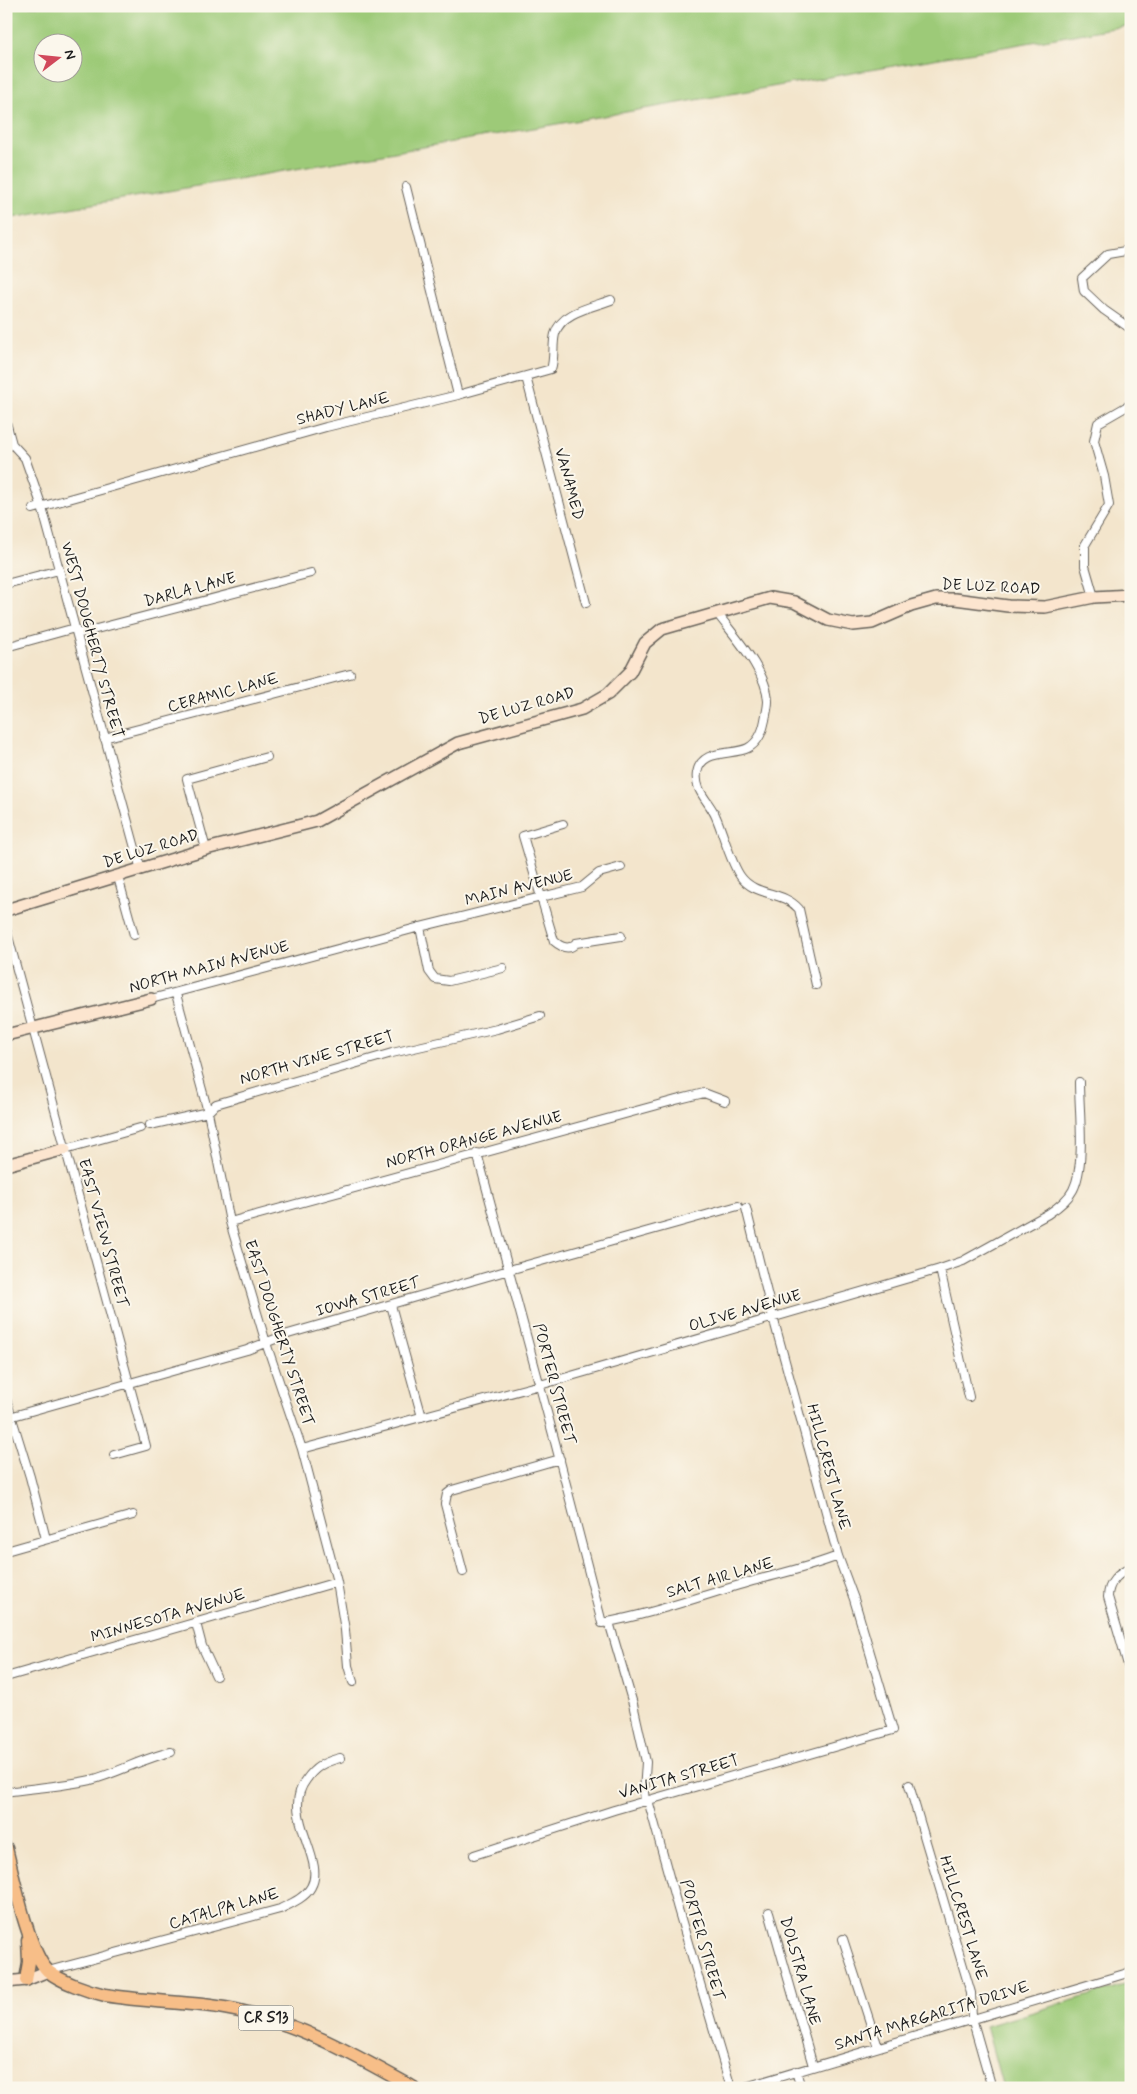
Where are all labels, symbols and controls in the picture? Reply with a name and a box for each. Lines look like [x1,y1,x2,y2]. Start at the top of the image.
north arrow [32,32,82,82]
text: N [60,48,79,62]
street label: SHADY LANE [294,387,392,431]
street label: VANAMED [549,446,589,522]
street label: WEST DOUGHERTY STREET [56,540,128,740]
street label: DARLA LANE [142,568,238,612]
street label: DE LUZ ROAD [941,574,1041,600]
street label: CERAMIC LANE [165,668,281,718]
street label: DE LUZ ROAD [476,682,578,730]
street label: DE LUZ ROAD [101,824,201,874]
street label: MAIN AVENUE [463,864,575,912]
street label: NORTH MAIN AVENUE [127,936,291,998]
street label: NORTH VINE STREET [237,1026,397,1090]
street label: NORTH ORANGE AVENUE [384,1106,564,1174]
street label: EAST VIEW STREET [73,1156,133,1311]
street label: EAST DOUGHERTY STREET [239,1237,319,1429]
street label: IOWA STREET [313,1272,424,1322]
street label: OLIVE AVENUE [686,1285,804,1337]
street label: PORTER STREET [528,1321,581,1448]
street label: HILLCREST LANE [801,1402,855,1532]
street label: SALT AIR LANE [664,1553,776,1603]
street label: MINNESOTA AVENUE [88,1584,248,1648]
street label: VANITA STREET [616,1750,742,1804]
street label: HILLCREST LANE [934,1853,992,1983]
street label: PORTER STREET [675,1877,730,2004]
street label: CATALPA LANE [167,1883,281,1935]
street label: DOLSTRA LANE [775,1914,825,2028]
street label: SANTA MARGARITA DRIVE [832,1976,1032,2056]
road number: CR S13 [238,2006,294,2030]

